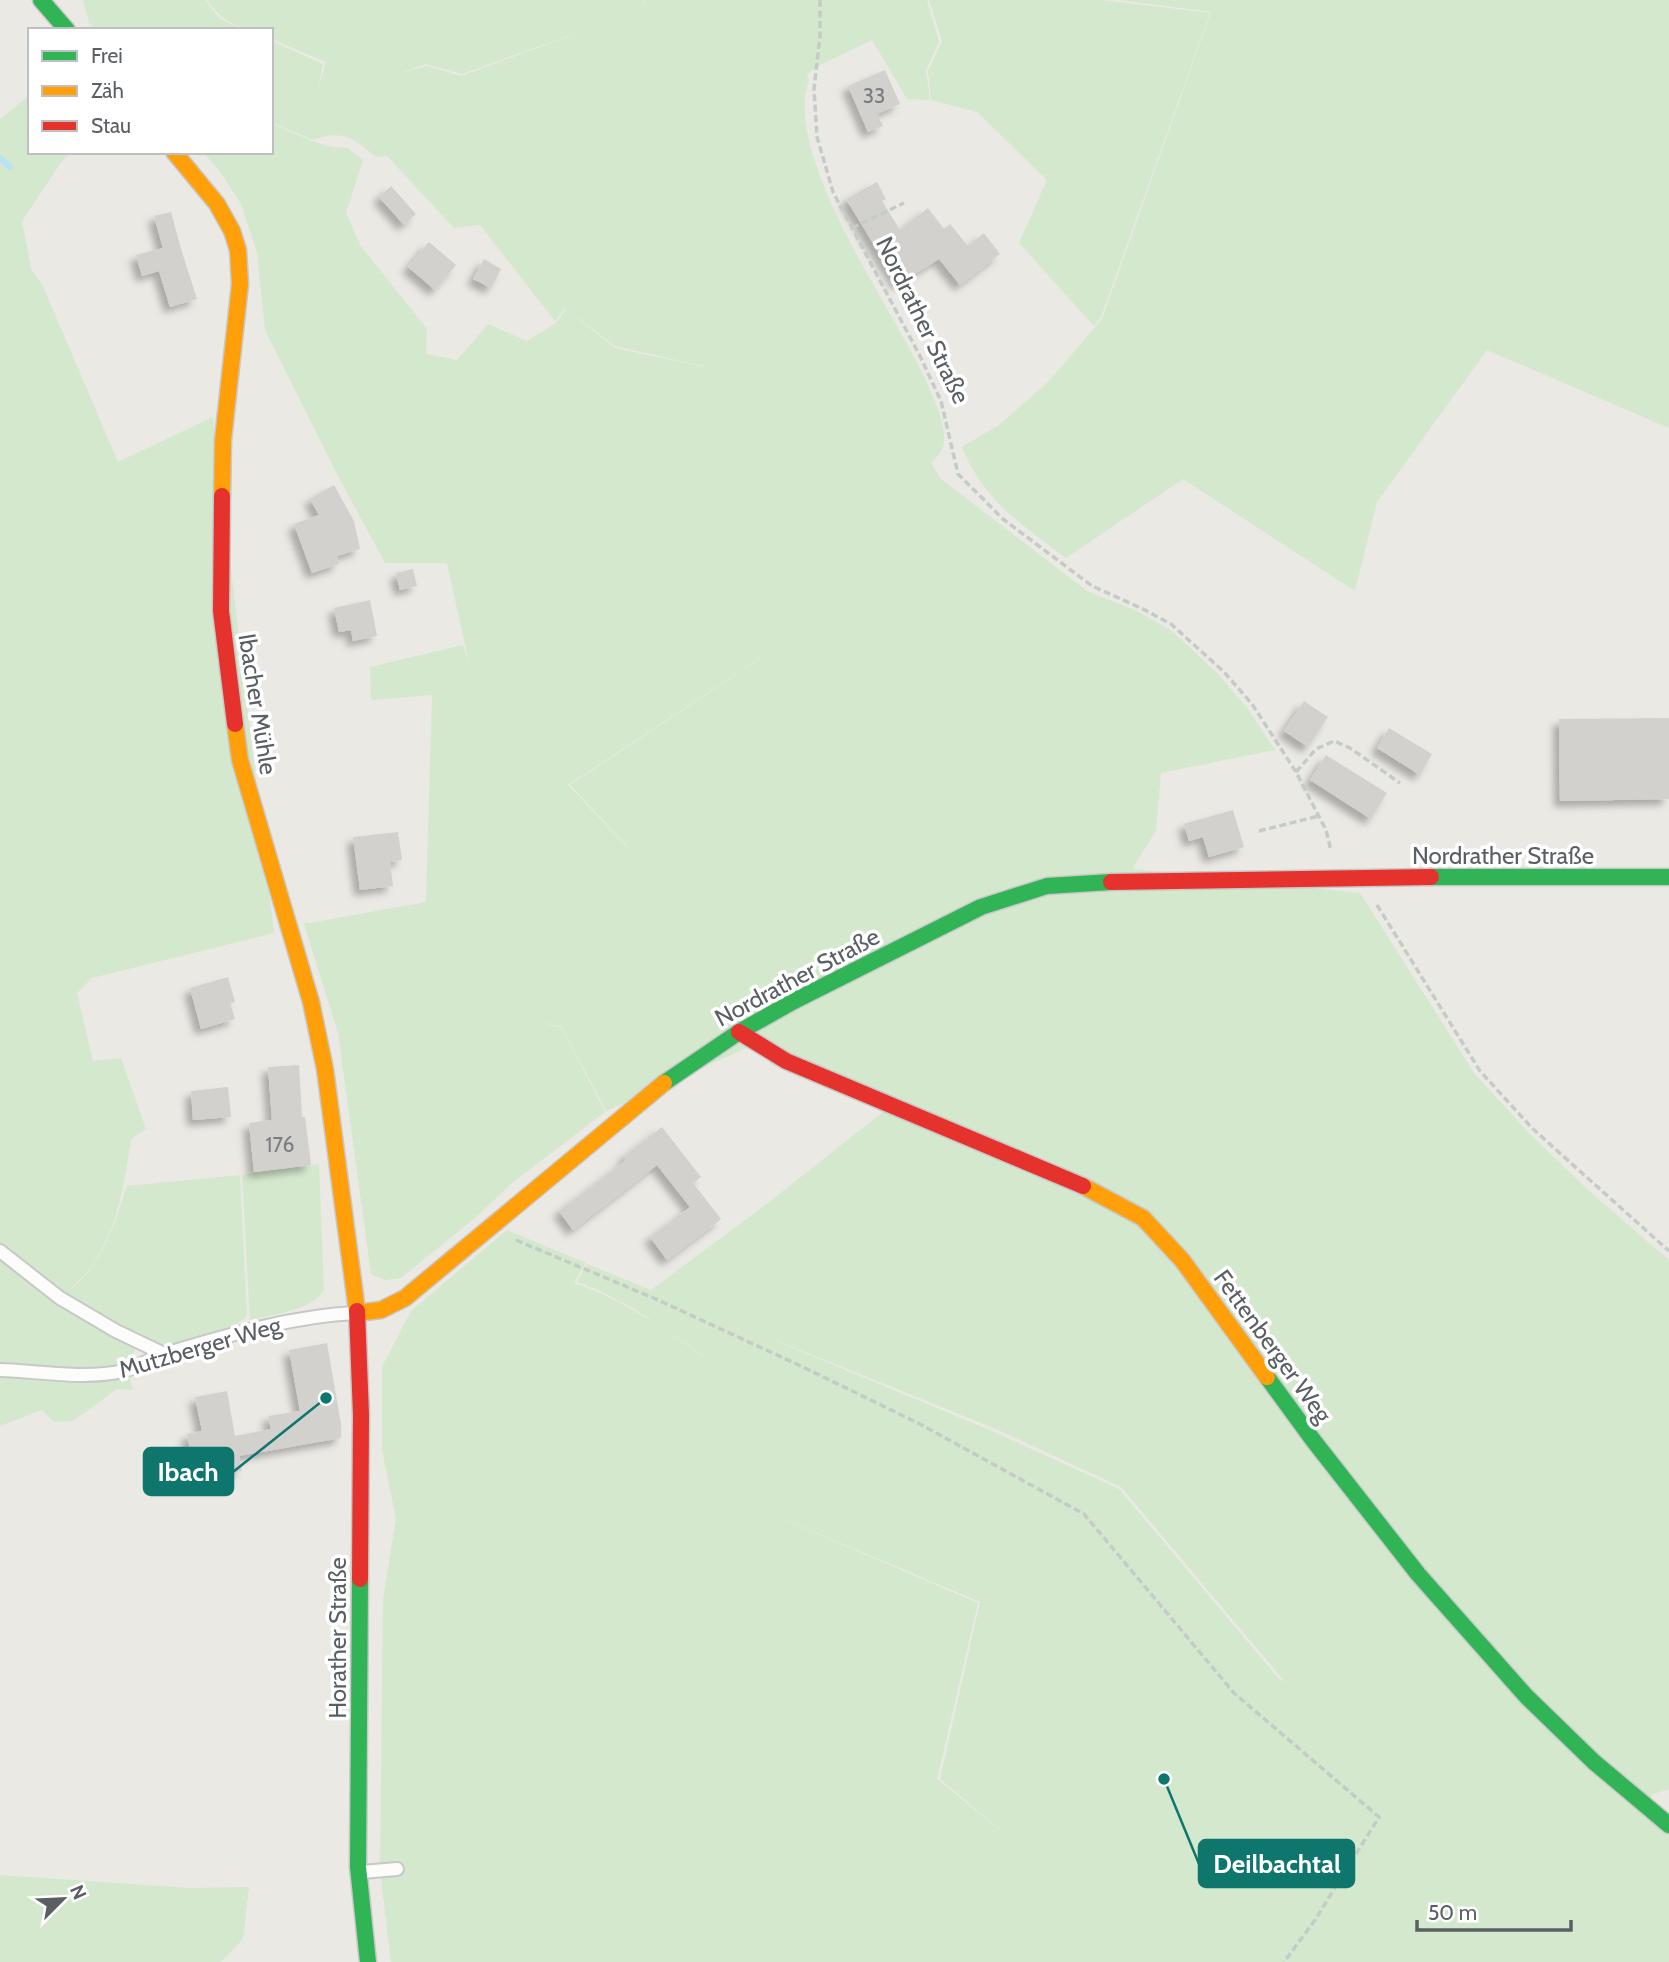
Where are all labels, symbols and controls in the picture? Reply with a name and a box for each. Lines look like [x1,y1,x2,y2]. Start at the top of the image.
legend [28,28,273,154]
text: Frei [91,43,123,68]
text: Zäh [91,78,124,103]
house number: 33 [863,83,885,108]
text: Stau [91,113,131,138]
street label: Nordrather Straße [870,232,976,408]
street label: Ibacher Mühle [233,631,283,777]
street label: Nordrather Straße [1412,841,1594,870]
street label: Nordrather Straße [710,921,884,1033]
house number: 176 [266,1132,294,1157]
street label: Fettenberger Weg [1208,1264,1339,1429]
street label: Mutzberger Weg [116,1310,285,1384]
callout: Ibach [144,1448,233,1495]
text: Ibach [157,1456,219,1488]
street label: Horather Straße [323,1557,352,1719]
callout: Deilbachtal [1199,1840,1354,1887]
text: Deilbachtal [1213,1848,1341,1880]
north arrow [28,1864,98,1934]
text: N [65,1881,91,1903]
scale bar [1417,1888,1571,1932]
text: 50 m [1428,1900,1477,1925]

